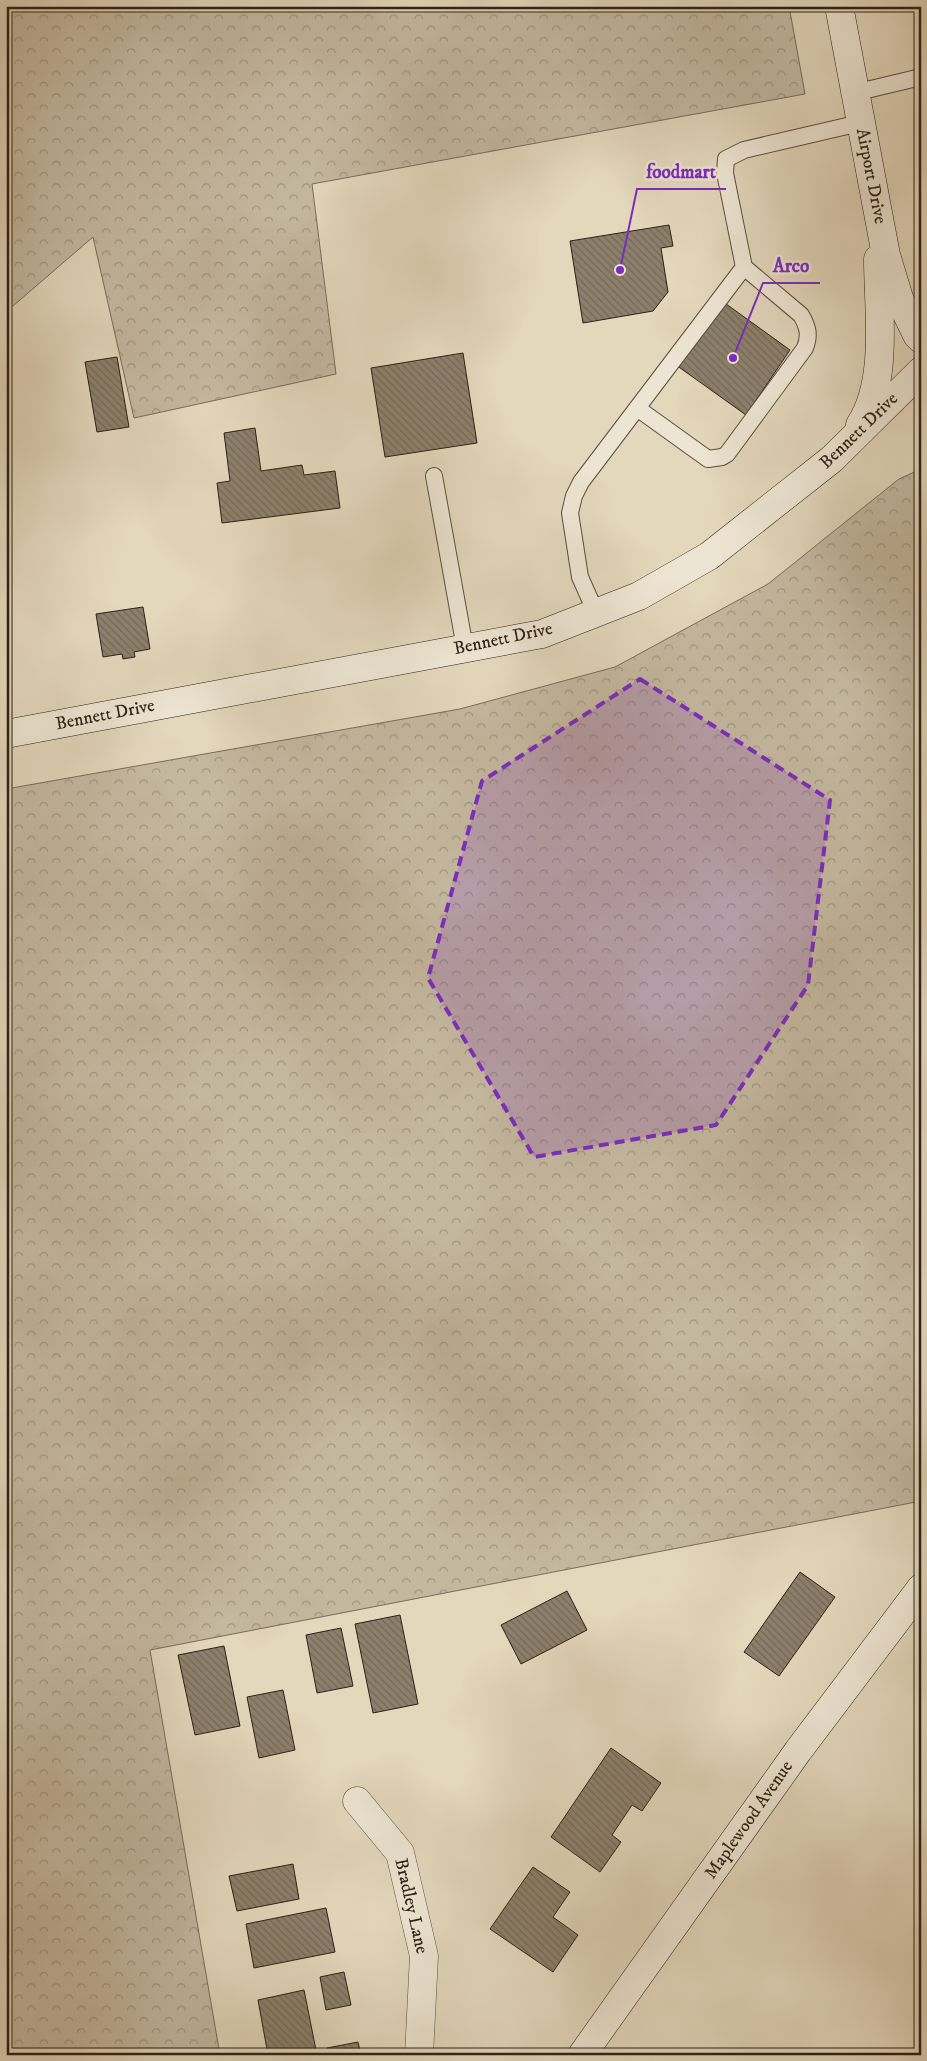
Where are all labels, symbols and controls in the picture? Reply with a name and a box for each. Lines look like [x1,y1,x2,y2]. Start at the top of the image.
street label: Airport Drive [851,126,891,226]
callout: foodmart [637,155,726,189]
text: foodmart [645,161,717,184]
callout: Arco [763,249,820,283]
text: Arco [772,255,809,278]
street label: Bennett Drive [815,388,903,474]
street label: Bennett Drive [452,618,554,660]
street label: Bennett Drive [54,695,156,735]
street label: Maplewood Avenue [700,1757,798,1883]
street label: Bradley Lane [389,1856,433,1956]

